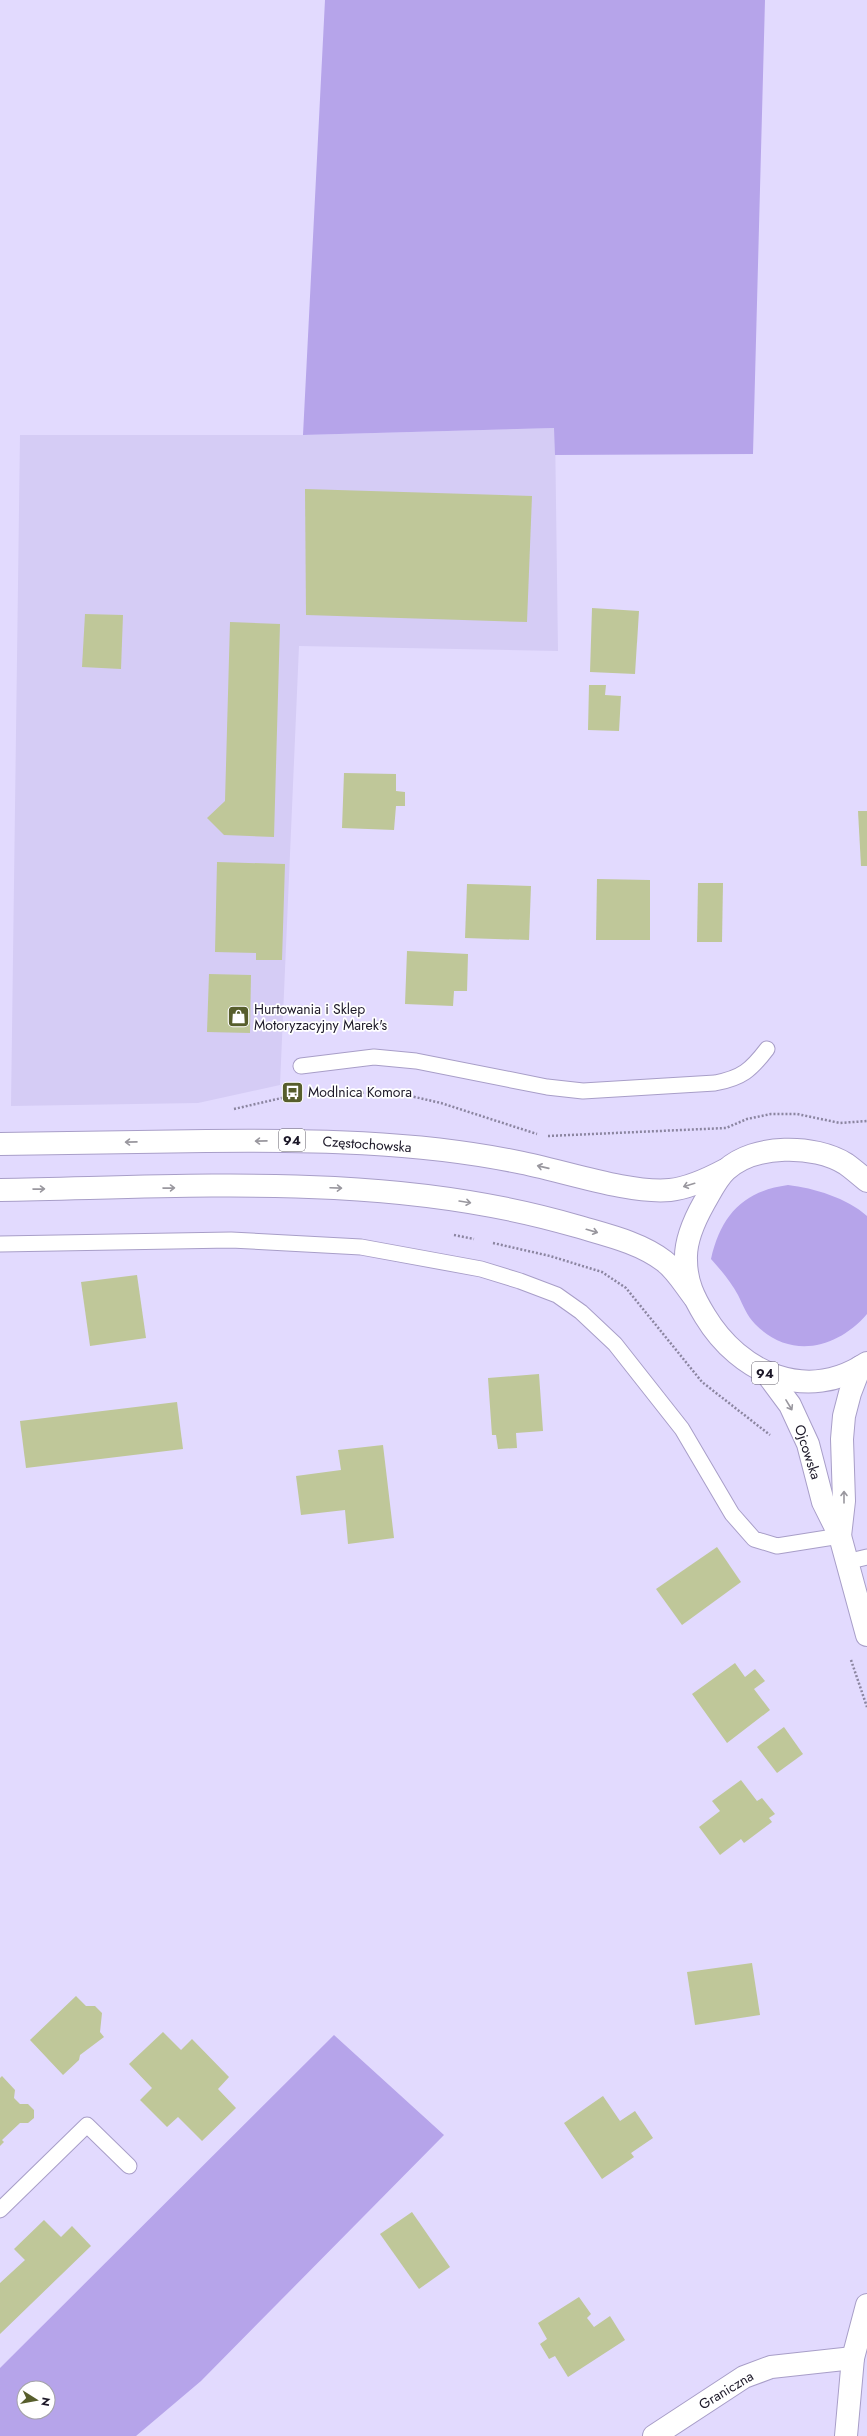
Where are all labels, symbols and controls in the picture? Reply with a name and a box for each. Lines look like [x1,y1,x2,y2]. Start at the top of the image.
place label: Hurtowania i Sklep Motoryzacyjny Marek's [254,999,388,1035]
shop icon: Hurtowania i Sklep Motoryzacyjny Marek's [225,1004,251,1030]
bus stop icon: Modlnica Komora [280,1079,306,1105]
place label: Modlnica Komora [308,1082,412,1102]
road number: 94 [279,1129,305,1151]
street label: Częstochowska [322,1131,412,1157]
one-way arrow [255,1137,268,1145]
one-way arrow [125,1138,138,1146]
one-way arrow [537,1163,550,1171]
one-way arrow [683,1182,696,1189]
one-way arrow [162,1184,175,1192]
one-way arrow [329,1184,342,1191]
one-way arrow [32,1185,45,1193]
one-way arrow [458,1198,471,1206]
one-way arrow [585,1228,598,1235]
road number: 94 [752,1362,778,1384]
one-way arrow [786,1399,794,1411]
street label: Ojcowska [790,1422,826,1482]
one-way arrow [840,1491,848,1504]
street label: Graniczna [695,2366,757,2414]
north arrow [16,2380,56,2420]
text: N [37,2396,55,2408]

